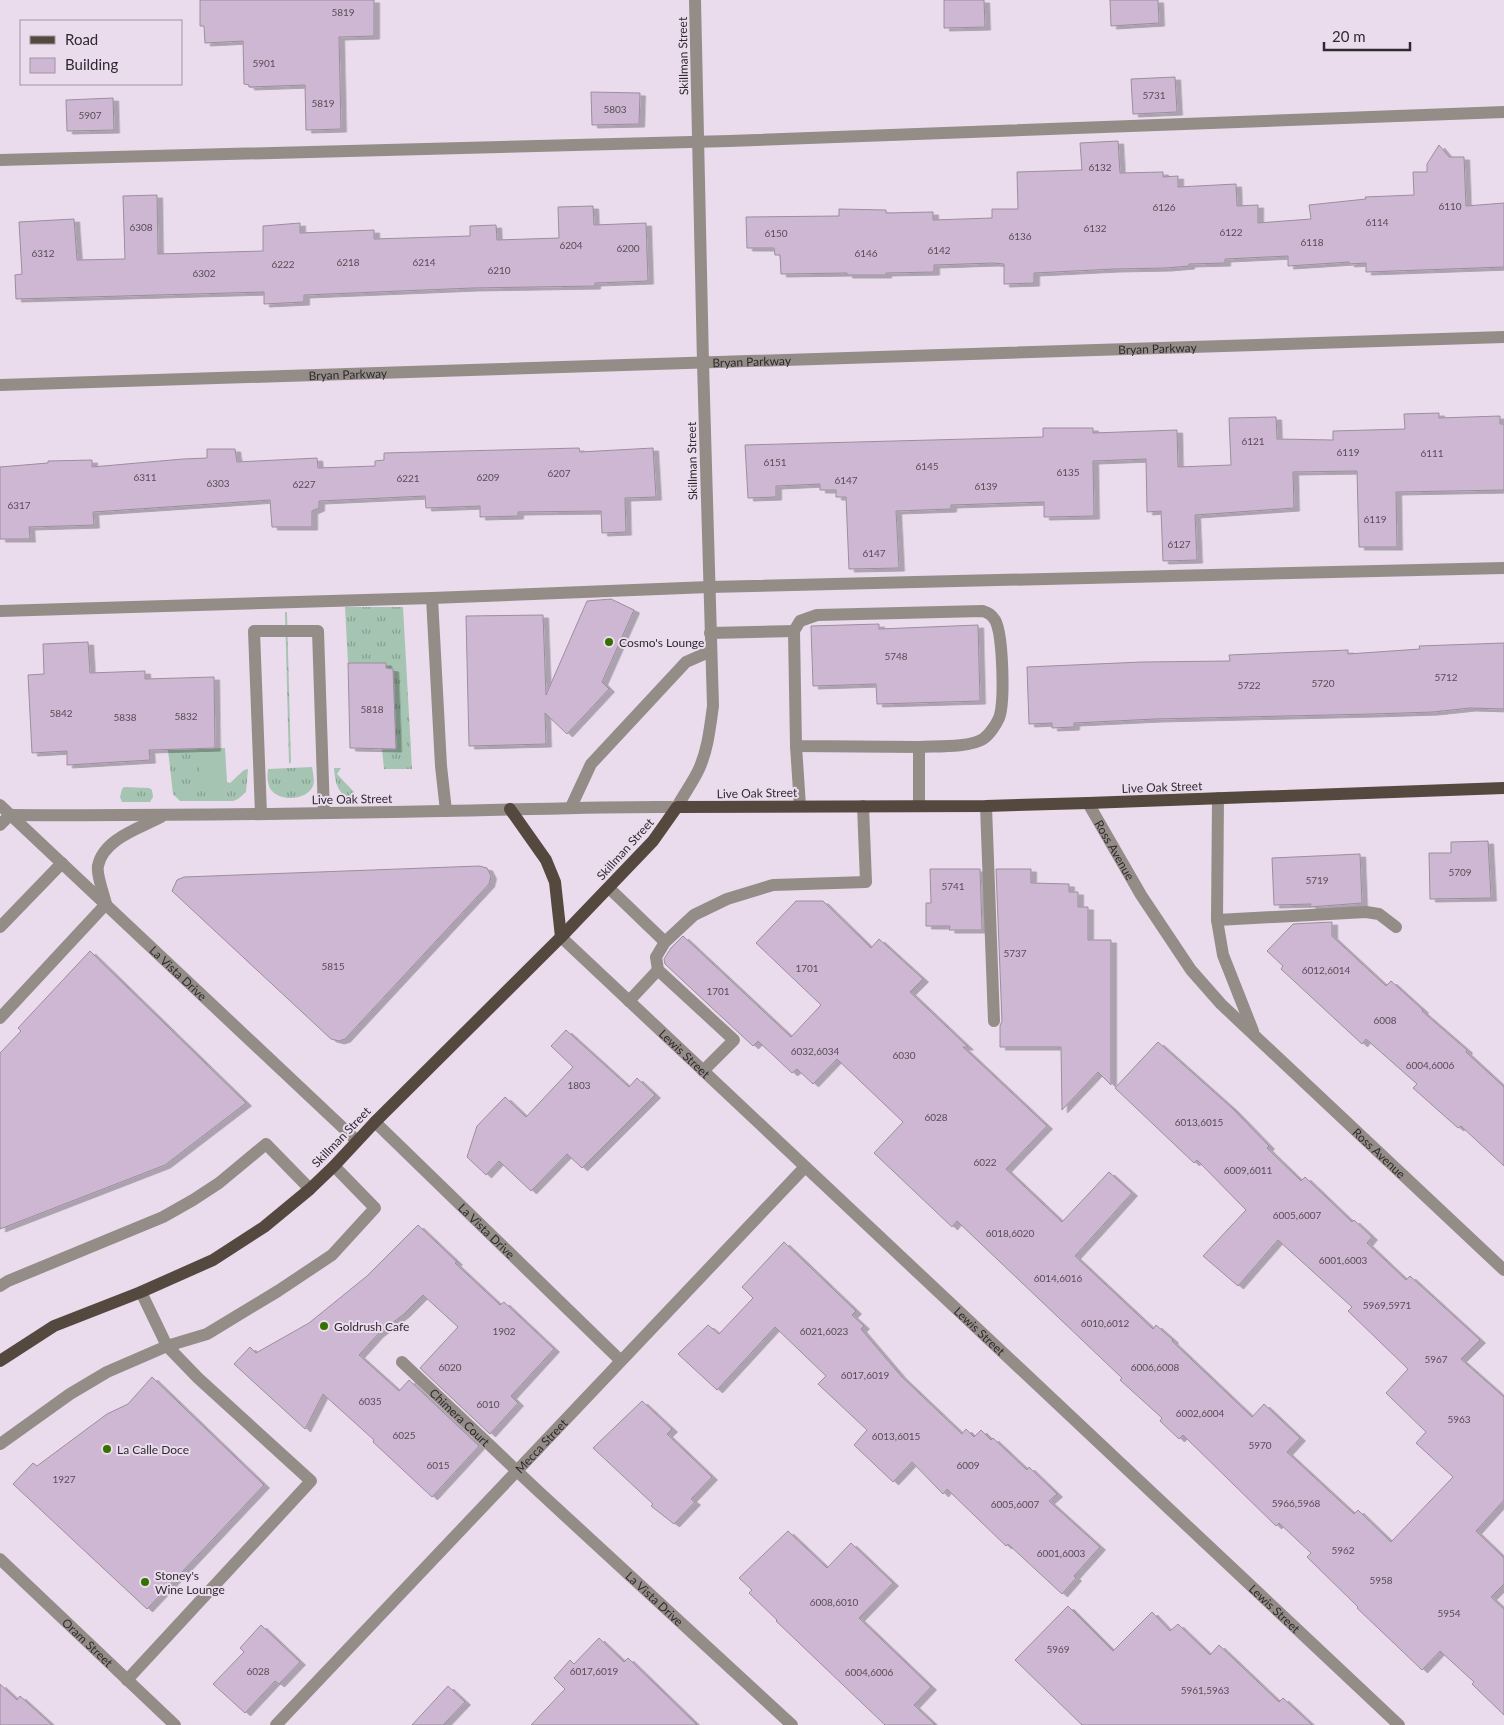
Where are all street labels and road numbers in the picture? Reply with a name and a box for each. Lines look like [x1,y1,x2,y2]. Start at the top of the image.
street label: Skillman Street [675,16,691,95]
street label: Bryan Parkway [1118,339,1198,357]
street label: Bryan Parkway [712,352,792,370]
street label: Bryan Parkway [308,365,388,383]
street label: Skillman Street [684,421,700,500]
street label: Live Oak Street [1121,778,1203,796]
street label: Live Oak Street [717,785,798,801]
street label: Live Oak Street [312,791,393,807]
street label: Skillman Street [593,814,657,883]
street label: Ross Avenue [1092,817,1138,882]
street label: La Vista Drive [147,942,210,1003]
street label: Lewis Street [656,1026,714,1081]
street label: Skillman Street [308,1103,374,1170]
street label: Ross Avenue [1350,1125,1409,1181]
street label: La Vista Drive [455,1200,518,1262]
street label: Lewis Street [951,1303,1009,1359]
street label: Chimera Court [427,1385,494,1450]
street label: Mecca Street [512,1415,571,1476]
street label: La Vista Drive [623,1568,687,1629]
street label: Lewis Street [1246,1581,1304,1636]
street label: Oram Street [59,1615,117,1670]

